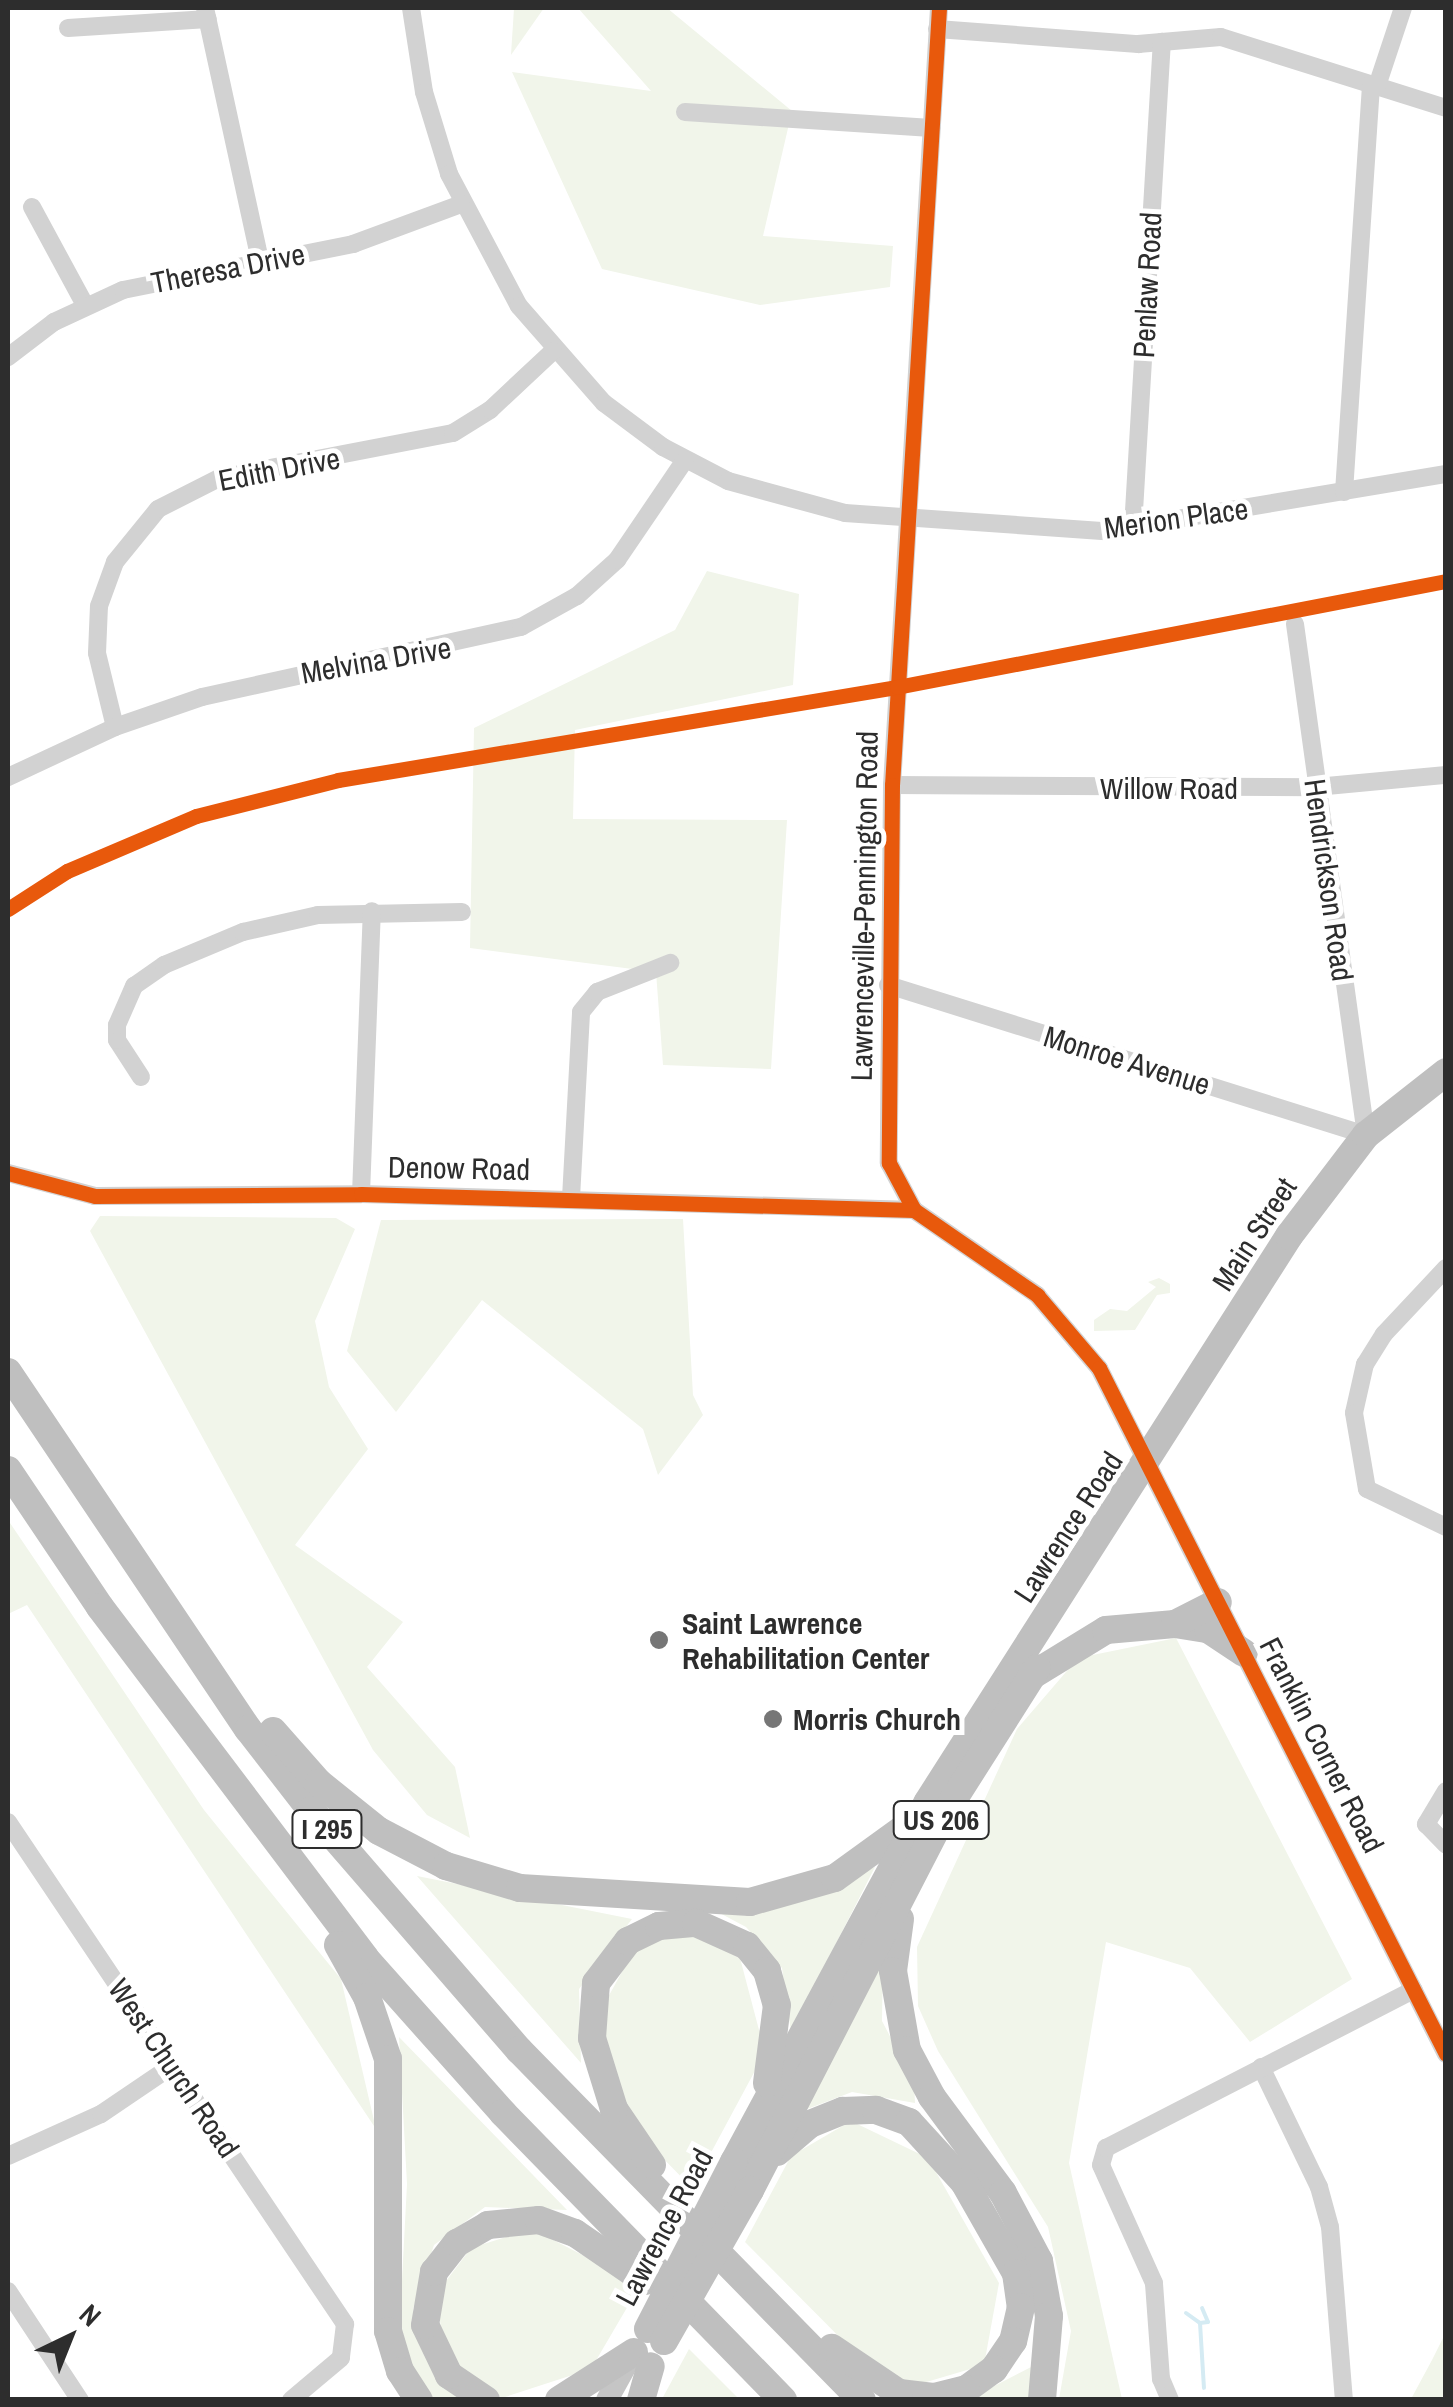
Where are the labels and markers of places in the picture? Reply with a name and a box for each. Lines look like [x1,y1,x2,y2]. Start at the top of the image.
place label: Saint Lawrence Rehabilitation Center [682,1605,929,1676]
marker: Saint Lawrence Rehabilitation Center [646,1627,672,1653]
place label: Morris Church [793,1701,961,1737]
marker: Morris Church [762,1708,784,1730]

